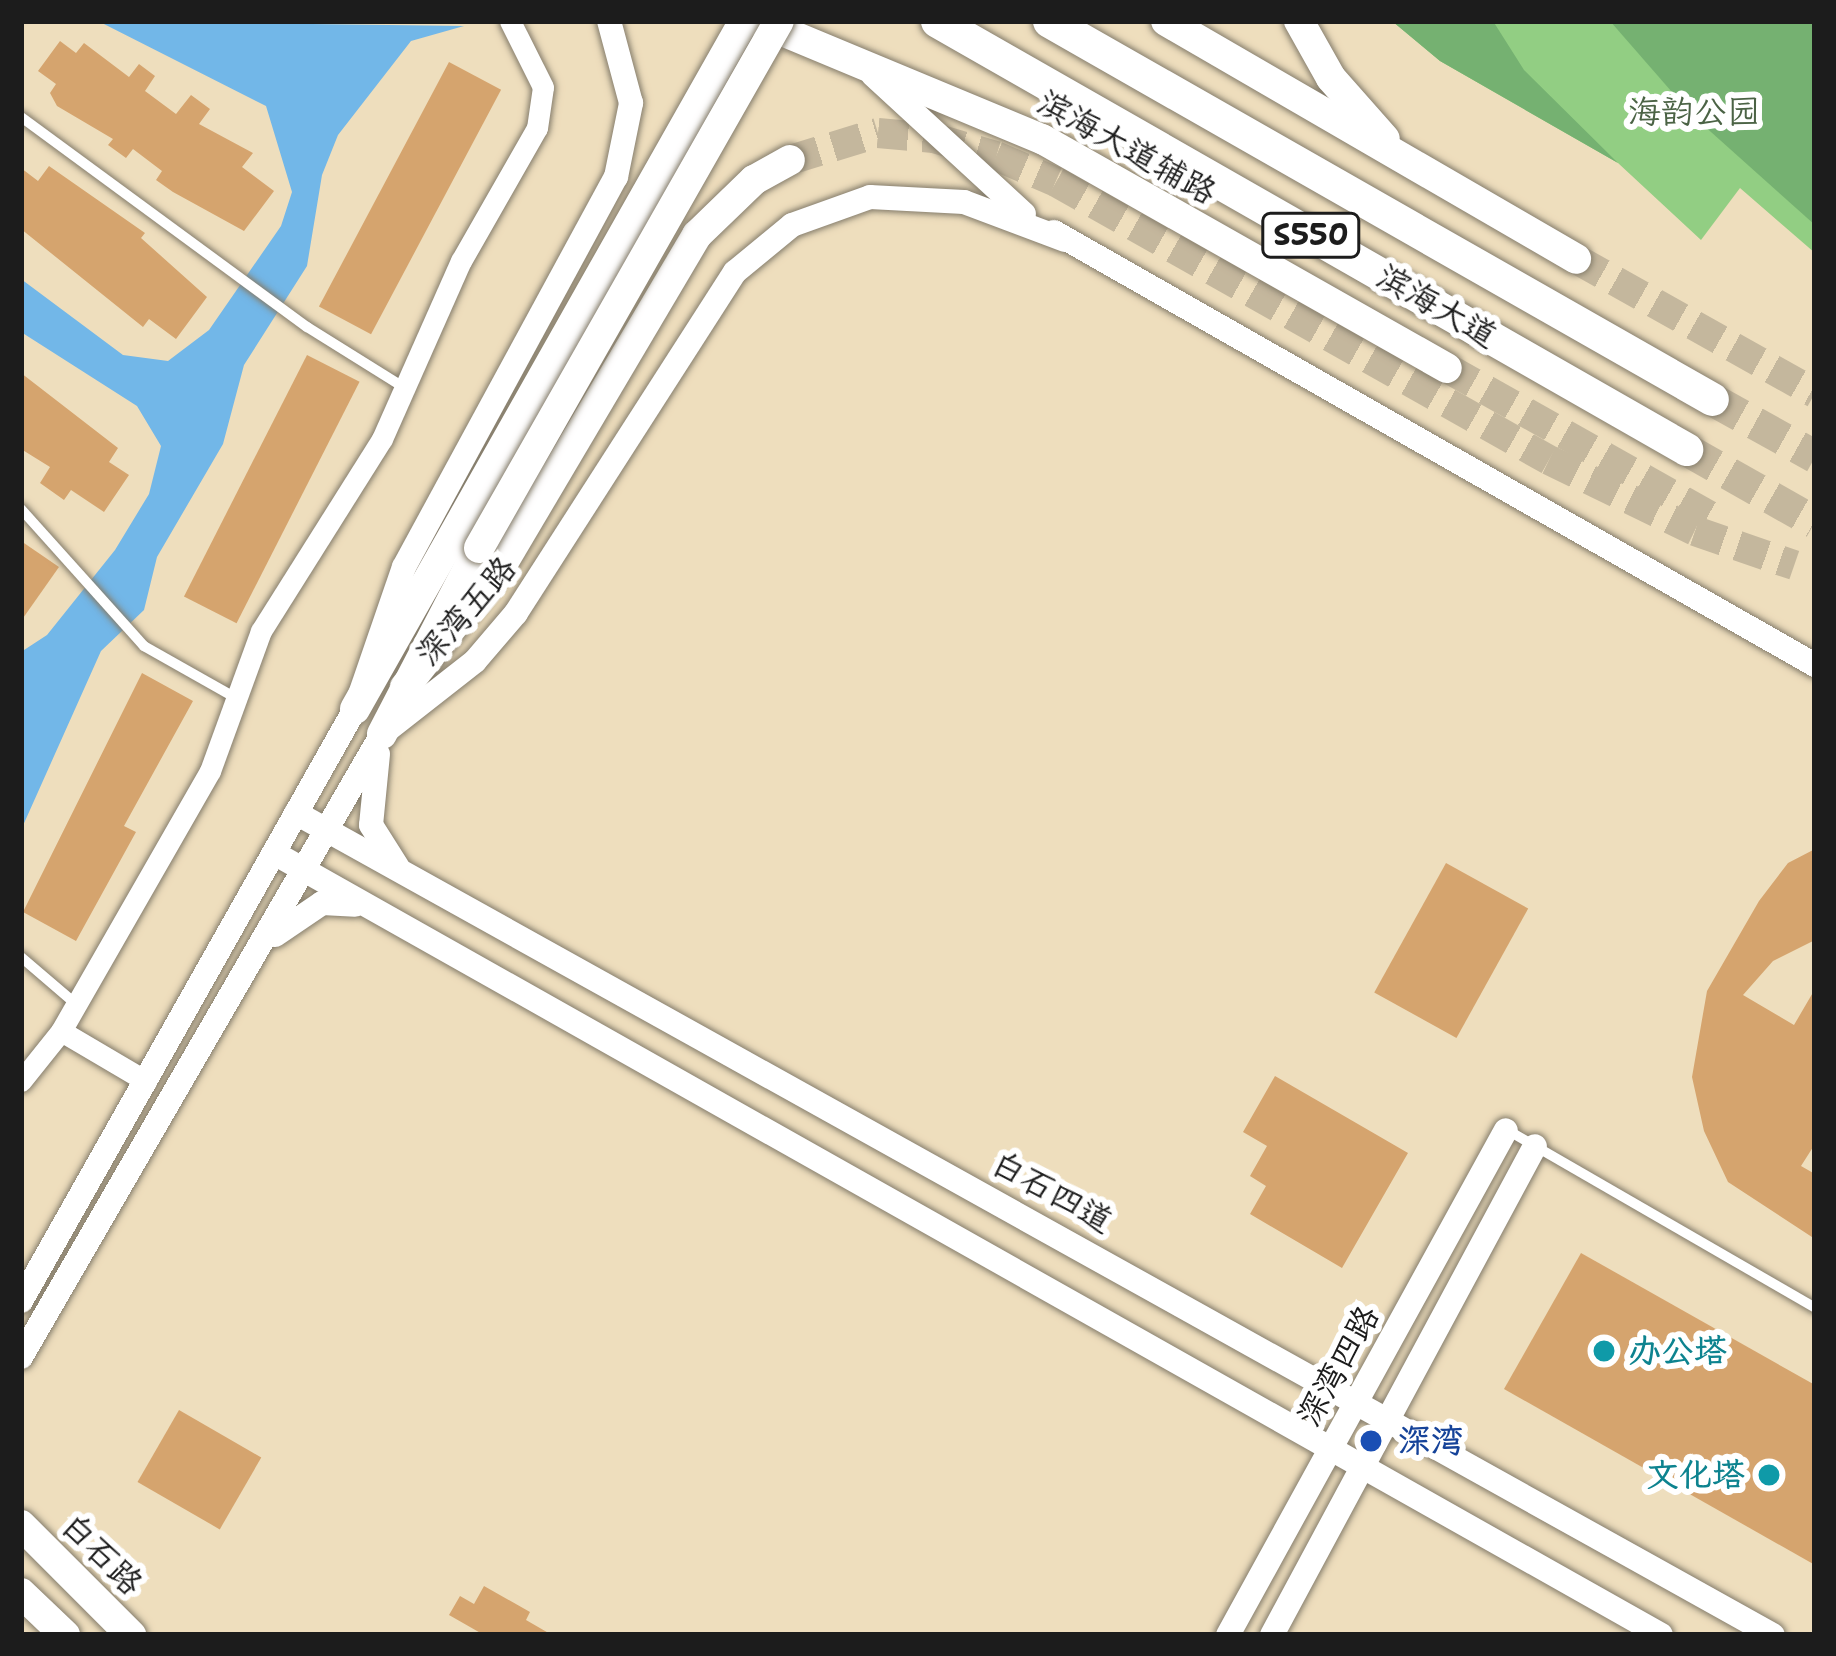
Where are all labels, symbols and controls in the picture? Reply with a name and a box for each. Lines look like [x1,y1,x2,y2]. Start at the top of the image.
street label: 滨海大道辅路 [1031,82,1223,212]
park label: 海韵公园 [1628,92,1760,132]
road number: S550 [1260,211,1362,259]
street label: 滨海大道 [1370,256,1504,356]
street label: 深湾五路 [408,548,524,674]
street label: 白石四道 [985,1143,1119,1241]
street label: 深湾四路 [1289,1299,1387,1433]
place label: 办公塔 [1628,1331,1727,1371]
marker: 办公塔 [1591,1338,1617,1364]
place label: 深湾 [1398,1421,1464,1461]
marker: 深湾 [1355,1425,1387,1457]
place label: 文化塔 [1646,1455,1745,1495]
marker: 文化塔 [1756,1462,1782,1488]
street label: 白石路 [53,1505,151,1603]

